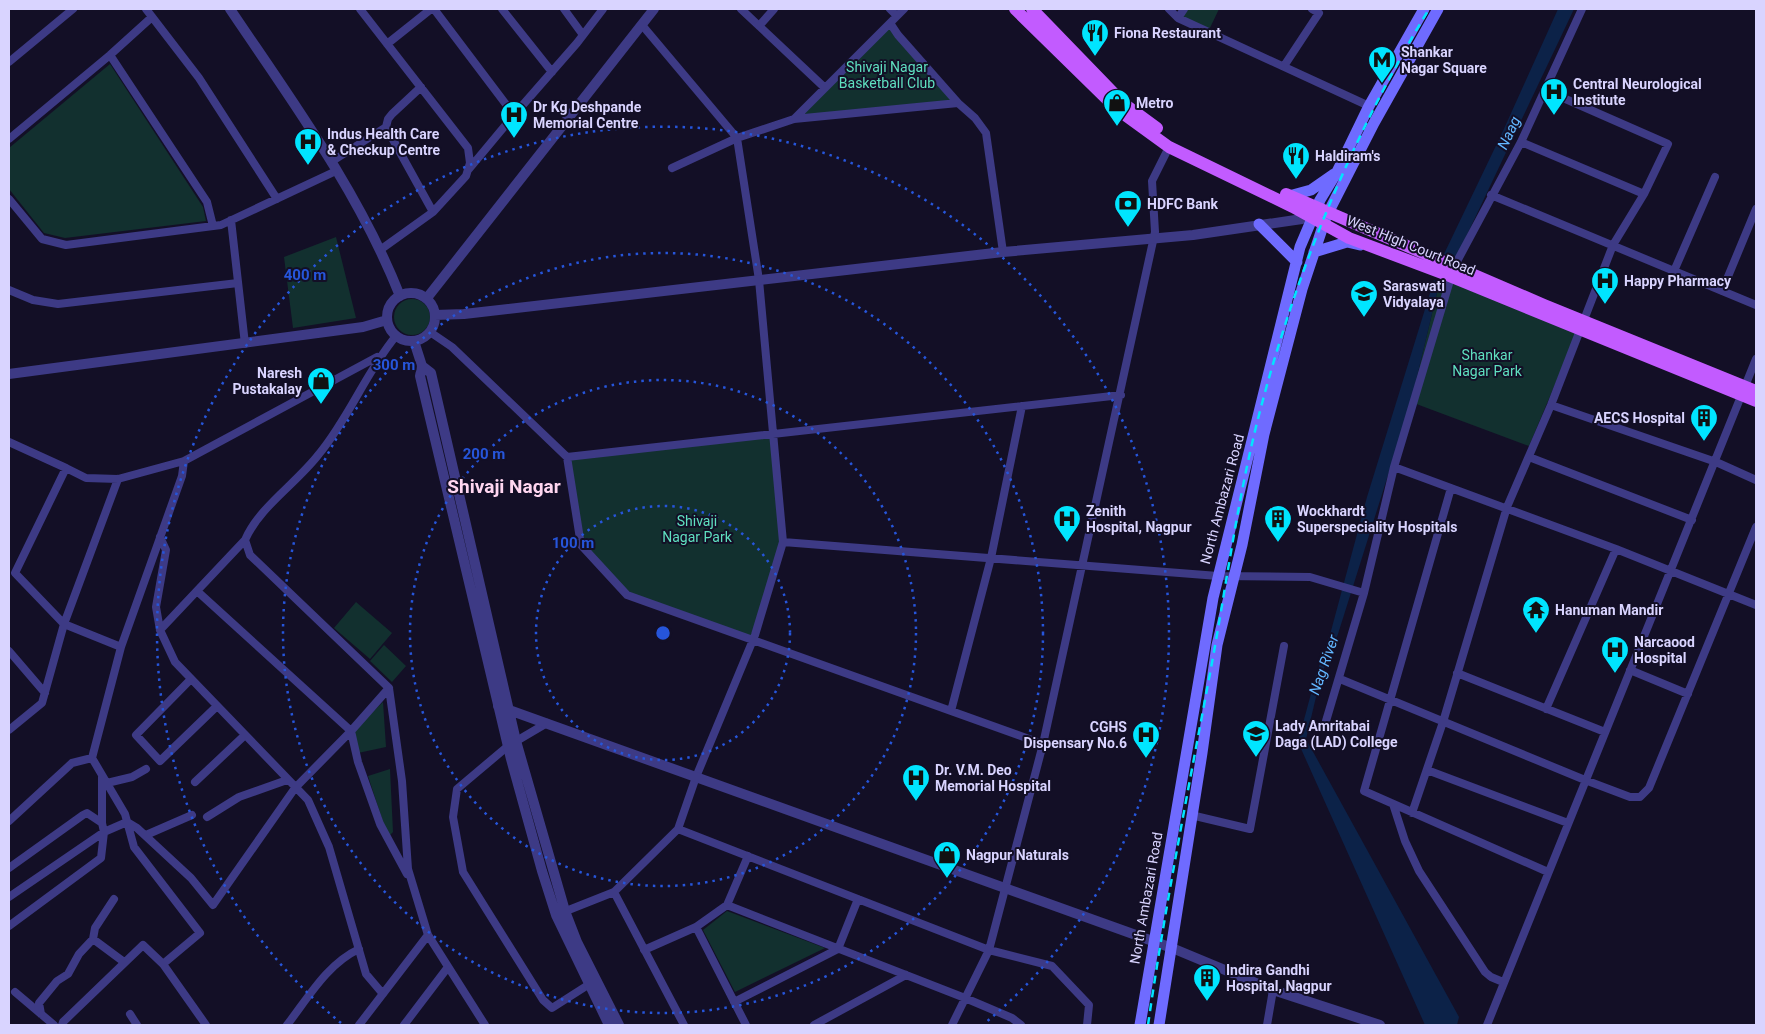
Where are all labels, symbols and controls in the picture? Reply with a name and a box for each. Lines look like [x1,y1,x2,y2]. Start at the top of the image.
restaurant icon: Fiona Restaurant [1080,18,1110,57]
place label: Fiona Restaurant [1114,25,1221,41]
place label: Shankar Nagar Square [1401,44,1487,76]
metro station icon: Shankar Nagar Square [1367,45,1397,84]
park label: Shivaji Nagar Basketball Club [839,59,935,91]
place label: Central Neurological Institute [1573,76,1702,108]
hospital icon: Central Neurological Institute [1539,77,1569,116]
shop icon: Metro [1102,88,1132,127]
place label: Metro [1136,95,1173,111]
place label: Dr Kg Deshpande Memorial Centre [533,99,642,131]
hospital icon: Dr Kg Deshpande Memorial Centre [499,100,529,139]
water label: Naag [1494,114,1524,152]
place label: Indus Health Care & Checkup Centre [327,126,441,158]
hospital icon: Indus Health Care & Checkup Centre [293,127,323,166]
restaurant icon: Haldiram's [1281,141,1311,180]
place label: Haldiram's [1315,148,1380,164]
bank icon: HDFC Bank [1113,189,1143,228]
place label: HDFC Bank [1147,196,1219,212]
street label: West High Court Road [1344,212,1478,278]
text: 400 m [284,266,326,284]
hospital icon: Happy Pharmacy [1590,266,1620,305]
place label: Happy Pharmacy [1624,273,1732,289]
place label: Saraswati Vidyalaya [1383,278,1445,310]
school or university icon: Saraswati Vidyalaya [1349,279,1379,318]
park label: Shankar Nagar Park [1452,347,1523,379]
text: 300 m [373,356,415,374]
place label: Naresh Pustakalay [233,365,303,397]
shop icon: Naresh Pustakalay [306,366,336,405]
building icon: AECS Hospital [1689,403,1719,442]
place label: AECS Hospital [1594,410,1685,426]
street label: North Ambazari Road [1197,432,1247,566]
text: 200 m [463,445,505,463]
district label: Shivaji Nagar [447,475,561,498]
place label: Zenith Hospital, Nagpur [1086,503,1192,535]
place label: Wockhardt Superspeciality Hospitals [1297,503,1458,535]
hospital icon: Zenith Hospital, Nagpur [1052,504,1082,543]
building icon: Wockhardt Superspeciality Hospitals [1263,504,1293,543]
park label: Shivaji Nagar Park [662,513,733,545]
text: 100 m [552,534,594,552]
temple icon: Hanuman Mandir [1521,595,1551,634]
place label: Hanuman Mandir [1555,602,1663,618]
centre of rings [654,624,672,642]
water label: Nag River [1305,632,1343,697]
place label: Narcaood Hospital [1634,634,1695,666]
hospital icon: Narcaood Hospital [1600,635,1630,674]
place label: Lady Amritabai Daga (LAD) College [1275,718,1398,751]
place label: CGHS Dispensary No.6 [1023,719,1127,751]
school or university icon: Lady Amritabai Daga (LAD) College [1241,719,1271,758]
hospital icon: CGHS Dispensary No.6 [1131,720,1161,759]
place label: Dr. V.M. Deo Memorial Hospital [935,762,1051,794]
hospital icon: Dr. V.M. Deo Memorial Hospital [901,763,931,802]
street label: North Ambazari Road [1126,831,1166,965]
shop icon: Nagpur Naturals [932,840,962,879]
place label: Nagpur Naturals [966,847,1069,863]
place label: Indira Gandhi Hospital, Nagpur [1226,962,1332,994]
building icon: Indira Gandhi Hospital, Nagpur [1192,963,1222,1002]

